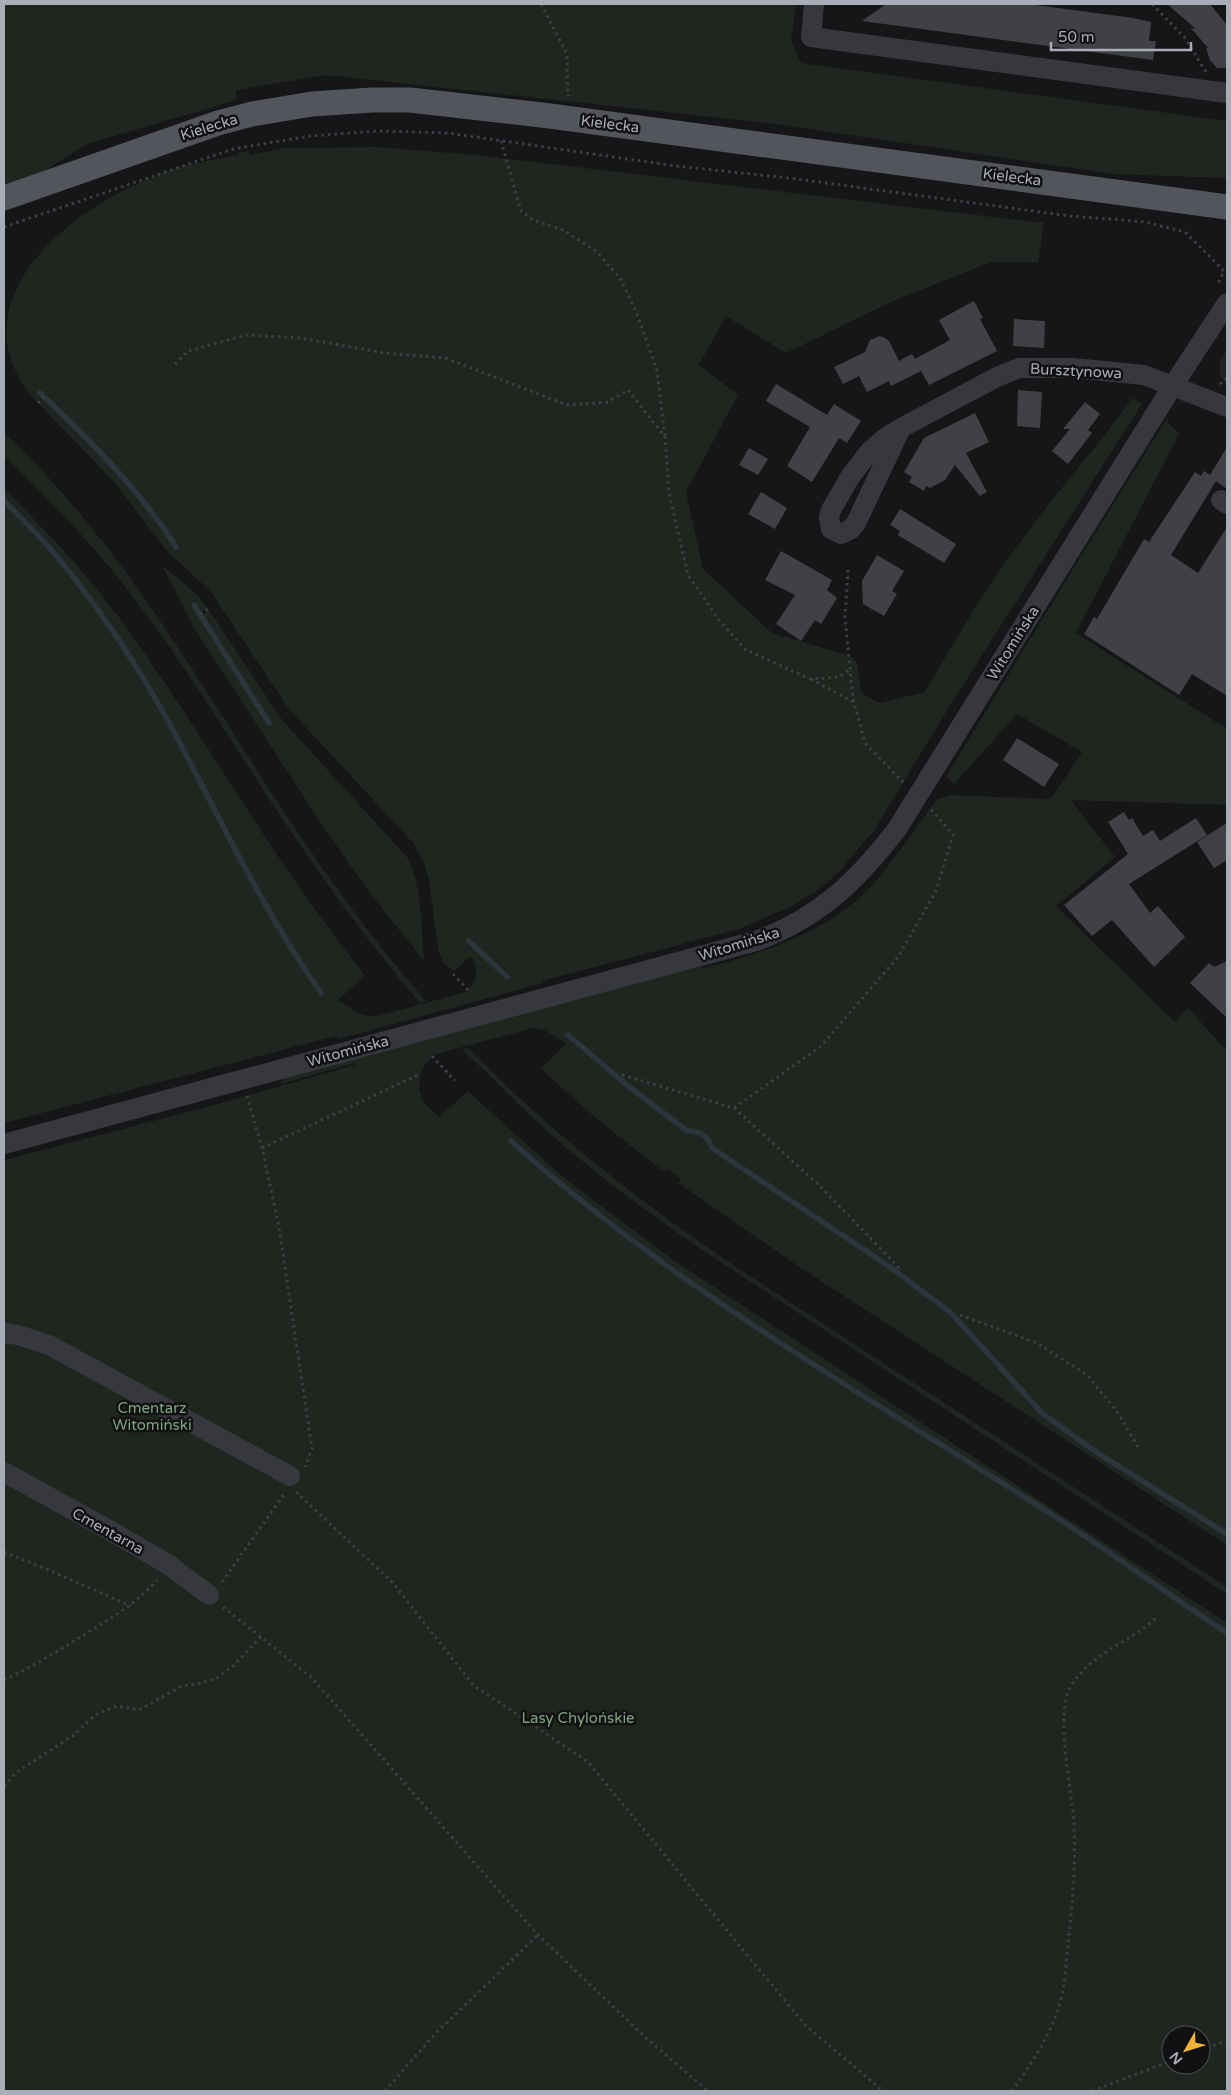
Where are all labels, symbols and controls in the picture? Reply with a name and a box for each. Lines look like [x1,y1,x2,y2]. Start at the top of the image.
scale bar [1051,20,1191,52]
text: 50 m [1058,28,1095,46]
street label: Kielecka [178,110,240,144]
street label: Kielecka [580,111,640,137]
street label: Kielecka [982,164,1042,190]
street label: Bursztynowa [1030,360,1122,382]
street label: Witomińska [983,603,1043,683]
street label: Witomińska [696,923,782,965]
street label: Witomińska [305,1031,391,1071]
park label: Cmentarz Witomiński [112,1399,192,1434]
street label: Cmentarna [69,1504,147,1558]
park label: Lasy Chylońskie [521,1709,635,1727]
north arrow [1161,2025,1211,2075]
text: N [1166,2048,1186,2068]

